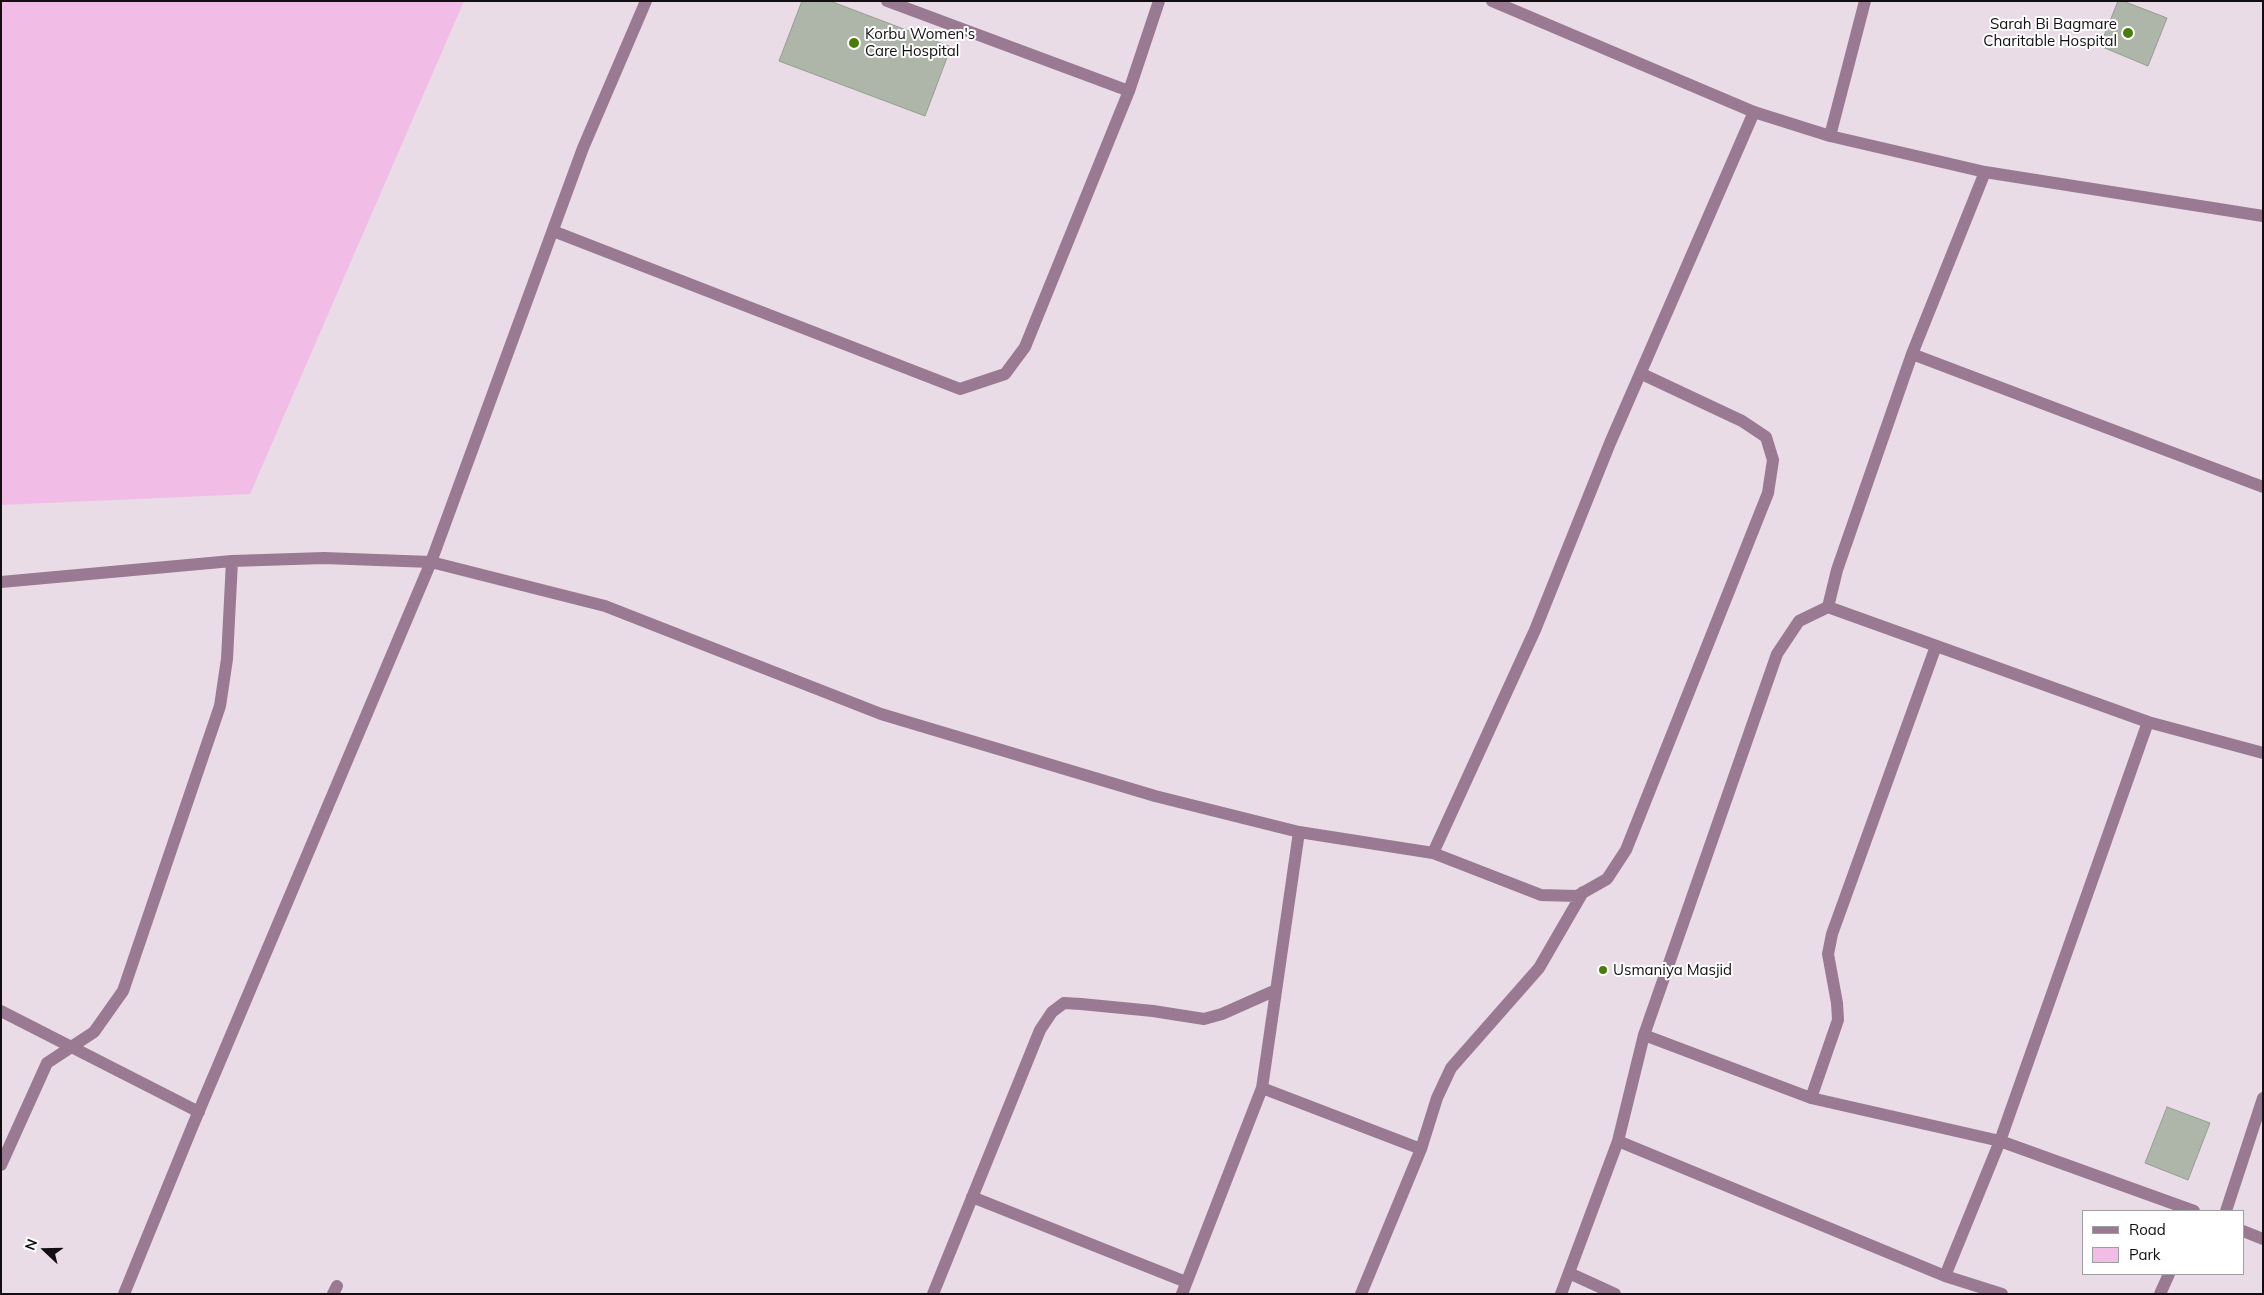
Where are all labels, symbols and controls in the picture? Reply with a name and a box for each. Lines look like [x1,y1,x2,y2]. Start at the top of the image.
place label: Sarah Bi Bagmare Charitable Hospital [1983,15,2117,50]
place label: Korbu Women's Care Hospital [865,25,975,60]
marker: Sarah Bi Bagmare Charitable Hospital [2121,26,2135,40]
marker: Korbu Women's Care Hospital [847,36,861,50]
place label: Usmaniya Masjid [1613,961,1732,979]
marker: Usmaniya Masjid [1597,964,1609,976]
legend [2082,1210,2244,1275]
text: Road [2129,1220,2166,1239]
north arrow [20,1225,70,1275]
text: N [21,1236,41,1253]
text: Park [2129,1245,2161,1264]

